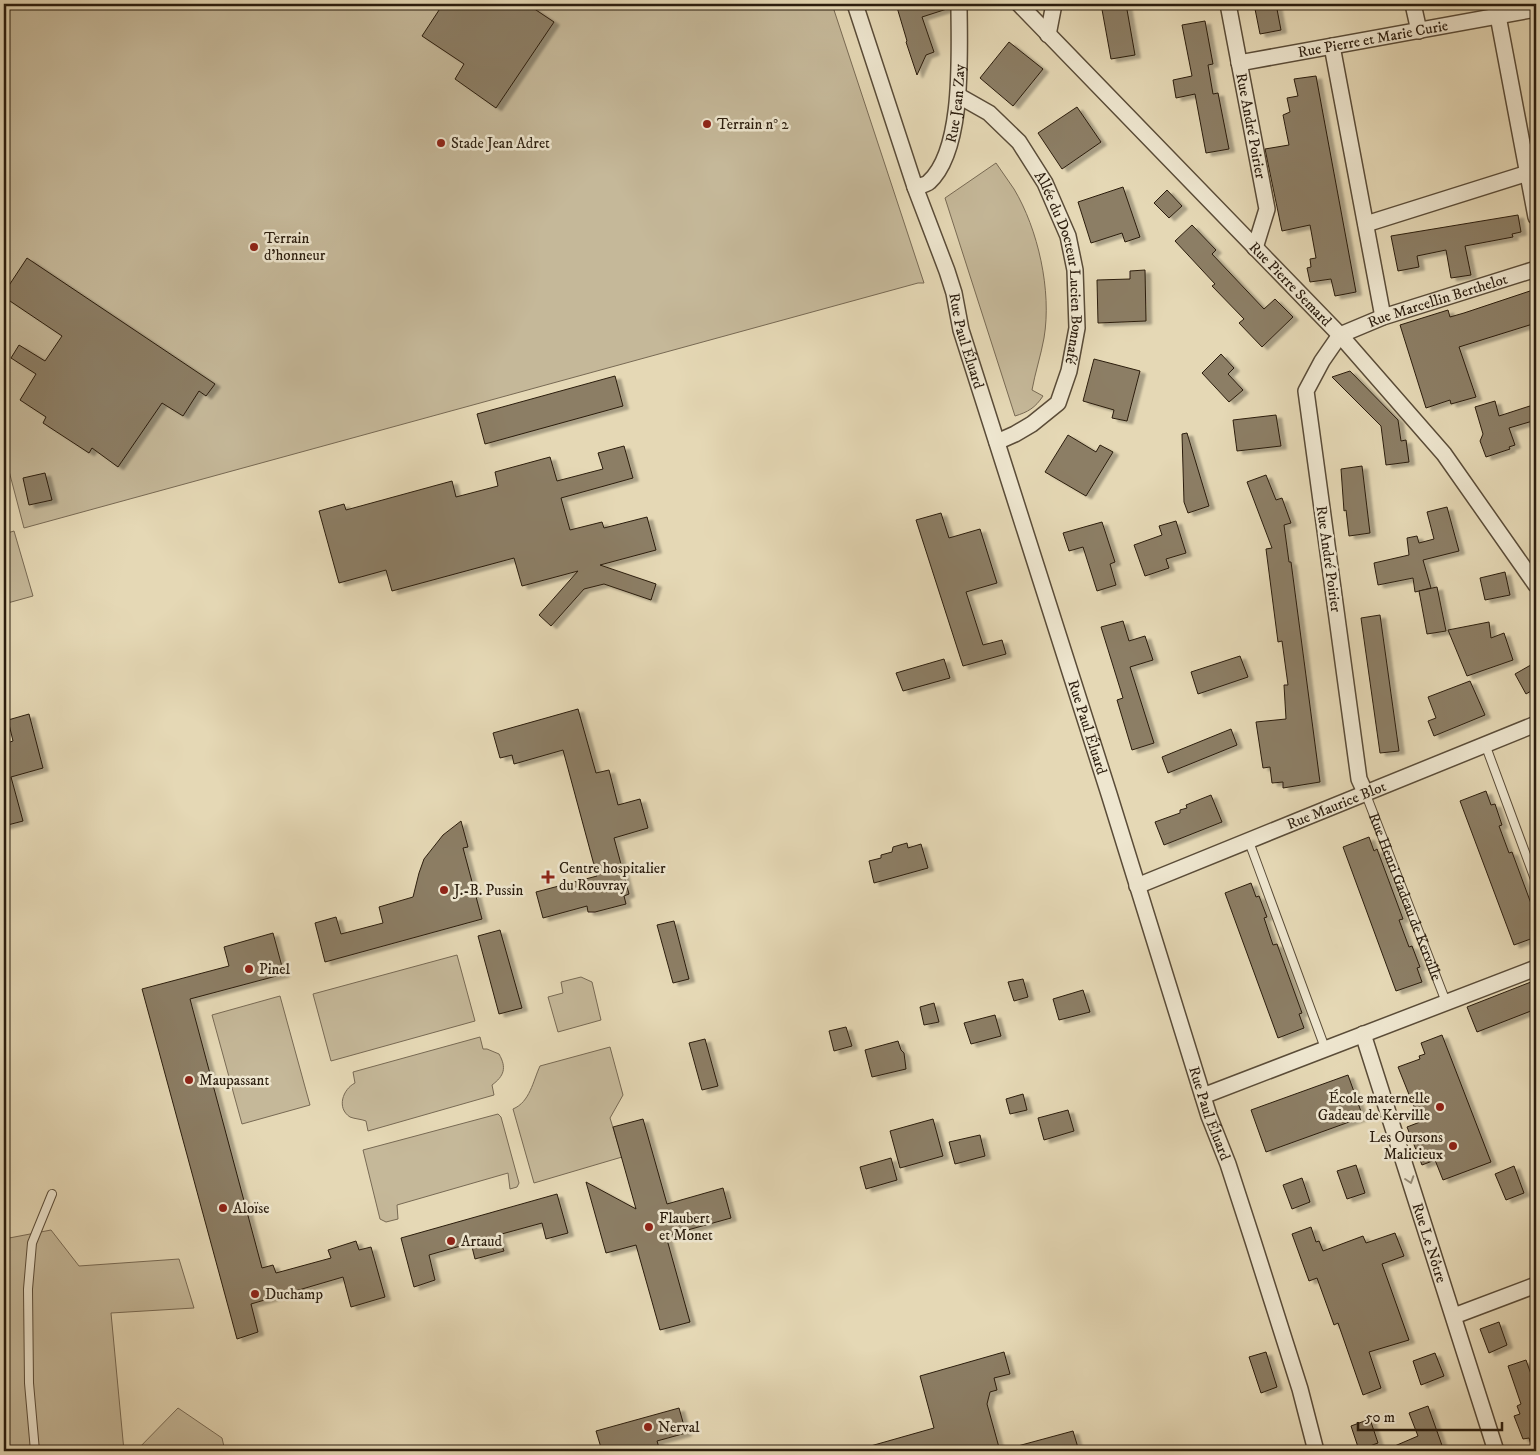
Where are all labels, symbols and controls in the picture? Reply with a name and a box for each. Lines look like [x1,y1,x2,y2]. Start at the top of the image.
street label: Rue Pierre et Marie Curie [1296,16,1450,62]
street label: Rue Jean Zay [941,63,969,145]
street label: Rue André Poirier [1231,71,1270,181]
place label: Terrain n° 2 [717,115,789,134]
marker: Terrain n° 2 [701,118,713,130]
place label: Stade Jean Adret [451,134,550,153]
marker: Stade Jean Adret [435,137,447,149]
street label: Allée du Docteur Lucien Bonnafé [1030,168,1086,366]
place label: Terrain d'honneur [264,229,326,265]
street label: Rue Pierre Semard [1245,238,1336,331]
marker: Terrain d'honneur [248,241,260,253]
street label: Rue Marcellin Berthelot [1365,270,1510,332]
street label: Rue Paul Éluard [944,292,988,392]
street label: Rue André Poirier [1312,505,1345,614]
street label: Rue Paul Éluard [1063,677,1111,778]
street label: Rue Maurice Blot [1284,777,1389,834]
street label: Rue Henri Gadeau de Kerville [1364,810,1446,983]
place label: Centre hospitalier du Rouvray [559,859,666,895]
marker: Centre hospitalier du Rouvray [541,870,555,884]
place label: J.-B. Pussin [452,881,523,900]
marker: J.-B. Pussin [438,884,450,896]
place label: Pinel [259,960,291,979]
marker: Pinel [243,963,255,975]
street label: Rue Paul Éluard [1184,1064,1235,1164]
place label: Maupassant [199,1071,269,1090]
marker: Maupassant [183,1074,195,1086]
place label: École maternelle Gadeau de Kerville [1318,1089,1430,1125]
marker: École maternelle Gadeau de Kerville [1434,1101,1446,1113]
place label: Les Oursons Malicieux [1369,1128,1444,1164]
marker: Les Oursons Malicieux [1447,1140,1459,1152]
one-way arrow [1404,1175,1414,1184]
place label: Aloïse [233,1199,269,1218]
street label: Rue Le Nôtre [1407,1200,1451,1285]
marker: Aloïse [217,1202,229,1214]
place label: Flaubert et Monet [659,1209,713,1245]
marker: Flaubert et Monet [643,1221,655,1233]
place label: Artaud [461,1232,503,1251]
marker: Artaud [445,1235,457,1247]
place label: Duchamp [265,1285,323,1304]
marker: Duchamp [249,1288,261,1300]
scale bar [1358,1400,1501,1432]
text: 50 m [1365,1408,1395,1427]
place label: Nerval [658,1418,700,1437]
marker: Nerval [642,1421,654,1433]

